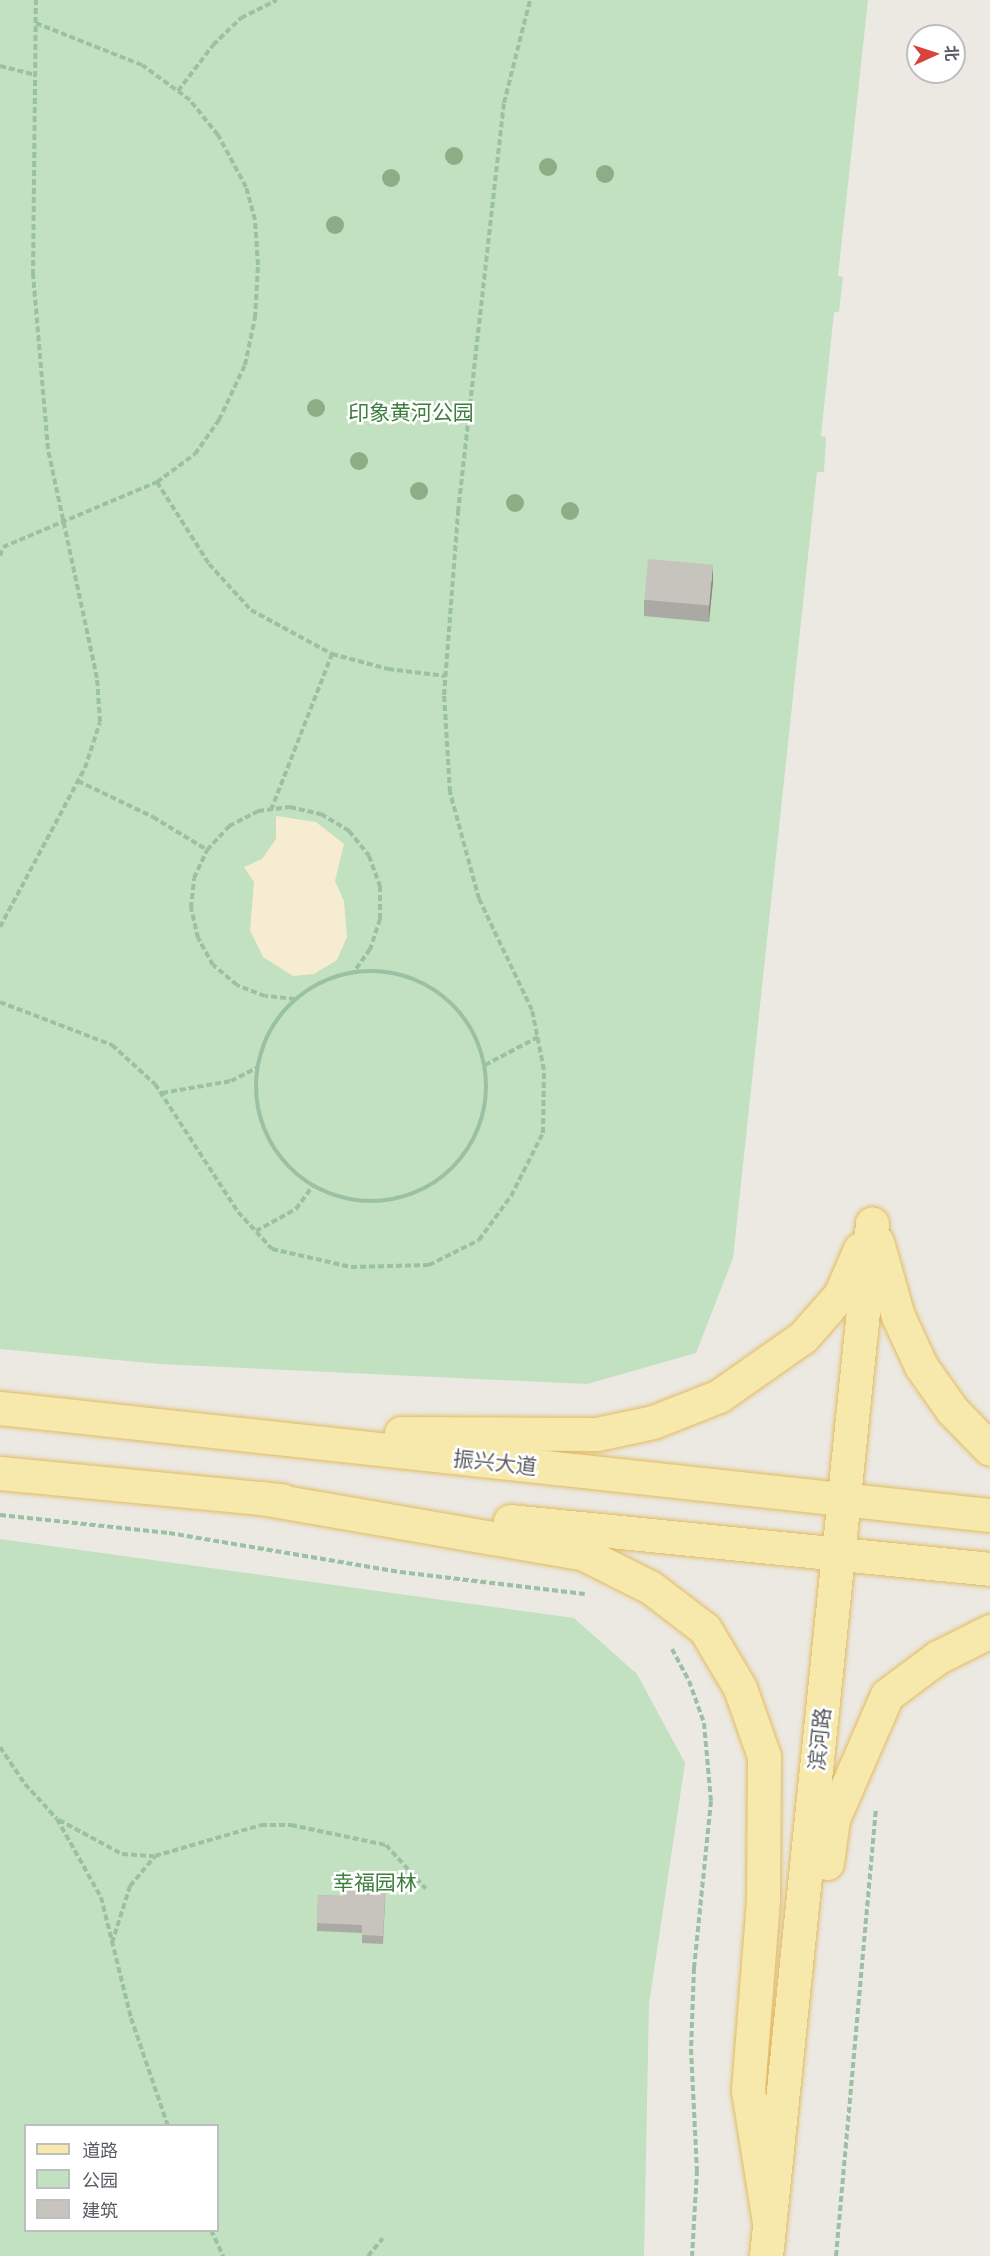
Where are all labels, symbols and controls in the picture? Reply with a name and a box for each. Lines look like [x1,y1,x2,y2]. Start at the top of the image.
north arrow [906,24,966,84]
text: 北 [942,45,962,62]
park label: 印象黄河公园 [348,399,474,425]
street label: 振兴大道 [452,1445,538,1479]
street label: 滨河路 [803,1706,835,1772]
park label: 幸福园林 [333,1869,417,1895]
legend [24,2124,219,2232]
text: 道路 [82,2139,118,2162]
text: 公园 [82,2169,118,2192]
text: 建筑 [82,2199,118,2222]

